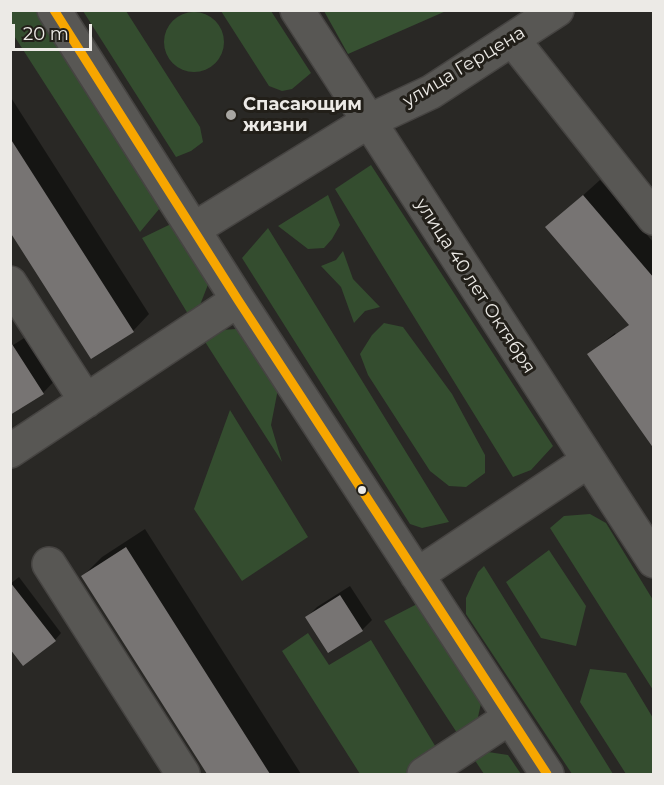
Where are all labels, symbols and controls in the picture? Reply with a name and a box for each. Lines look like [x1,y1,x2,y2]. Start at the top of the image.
scale bar [15,12,94,50]
street label: улица Герцена [399,22,529,112]
text: 20 m [23,23,69,45]
place label: Спасающим жизни [243,94,362,136]
marker: Спасающим жизни [224,108,238,122]
street label: улица 40 лет Октября [410,194,540,378]
unlabelled marker [356,484,368,496]

